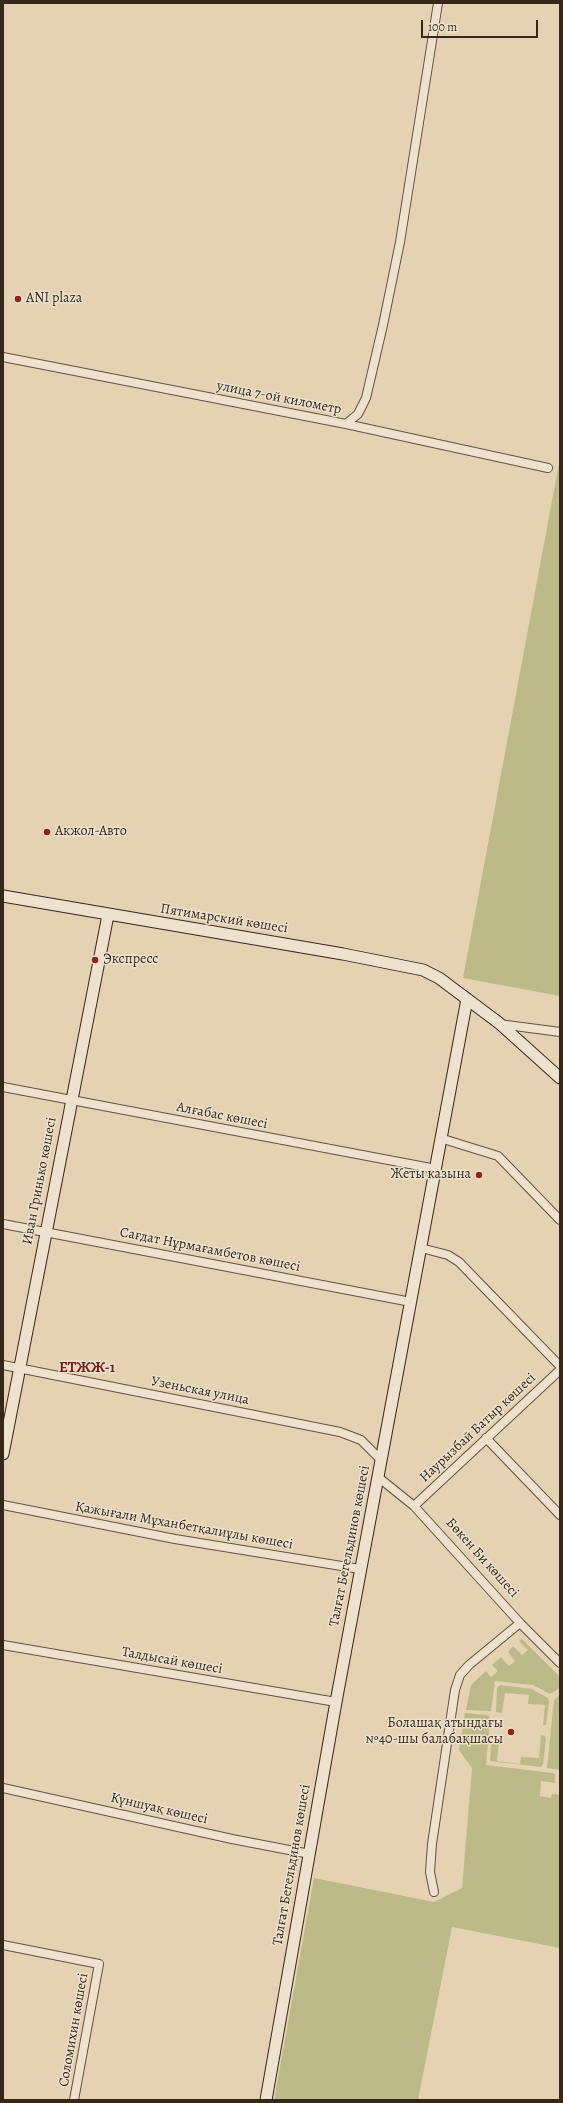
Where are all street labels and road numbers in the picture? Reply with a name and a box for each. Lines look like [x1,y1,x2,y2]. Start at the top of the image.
street label: улица 7-ой километр [215,378,343,418]
street label: Пятимарский көшесі [159,901,289,937]
street label: Алғабас көшесі [175,1099,269,1133]
street label: Иван Гринько көшесі [19,1116,61,1246]
street label: Сағдат Нұрмағамбетов көшесі [118,1224,302,1276]
street label: Наурызбай Батыр көшесі [416,1370,540,1486]
street label: Узеньская улица [150,1373,250,1409]
street label: Талғат Бегельдинов көшесі [326,1464,374,1628]
street label: Қажығали Мұханбетқалиұлы көшесі [74,1499,294,1553]
street label: Бөкен Би көшесі [442,1515,522,1601]
street label: Талдысай көшесі [120,1644,224,1678]
street label: Талғат Бегельдинов көшесі [270,1783,314,1947]
street label: Күншуақ көшесі [109,1790,209,1828]
street label: Соломихин көшесі [56,1972,92,2088]

